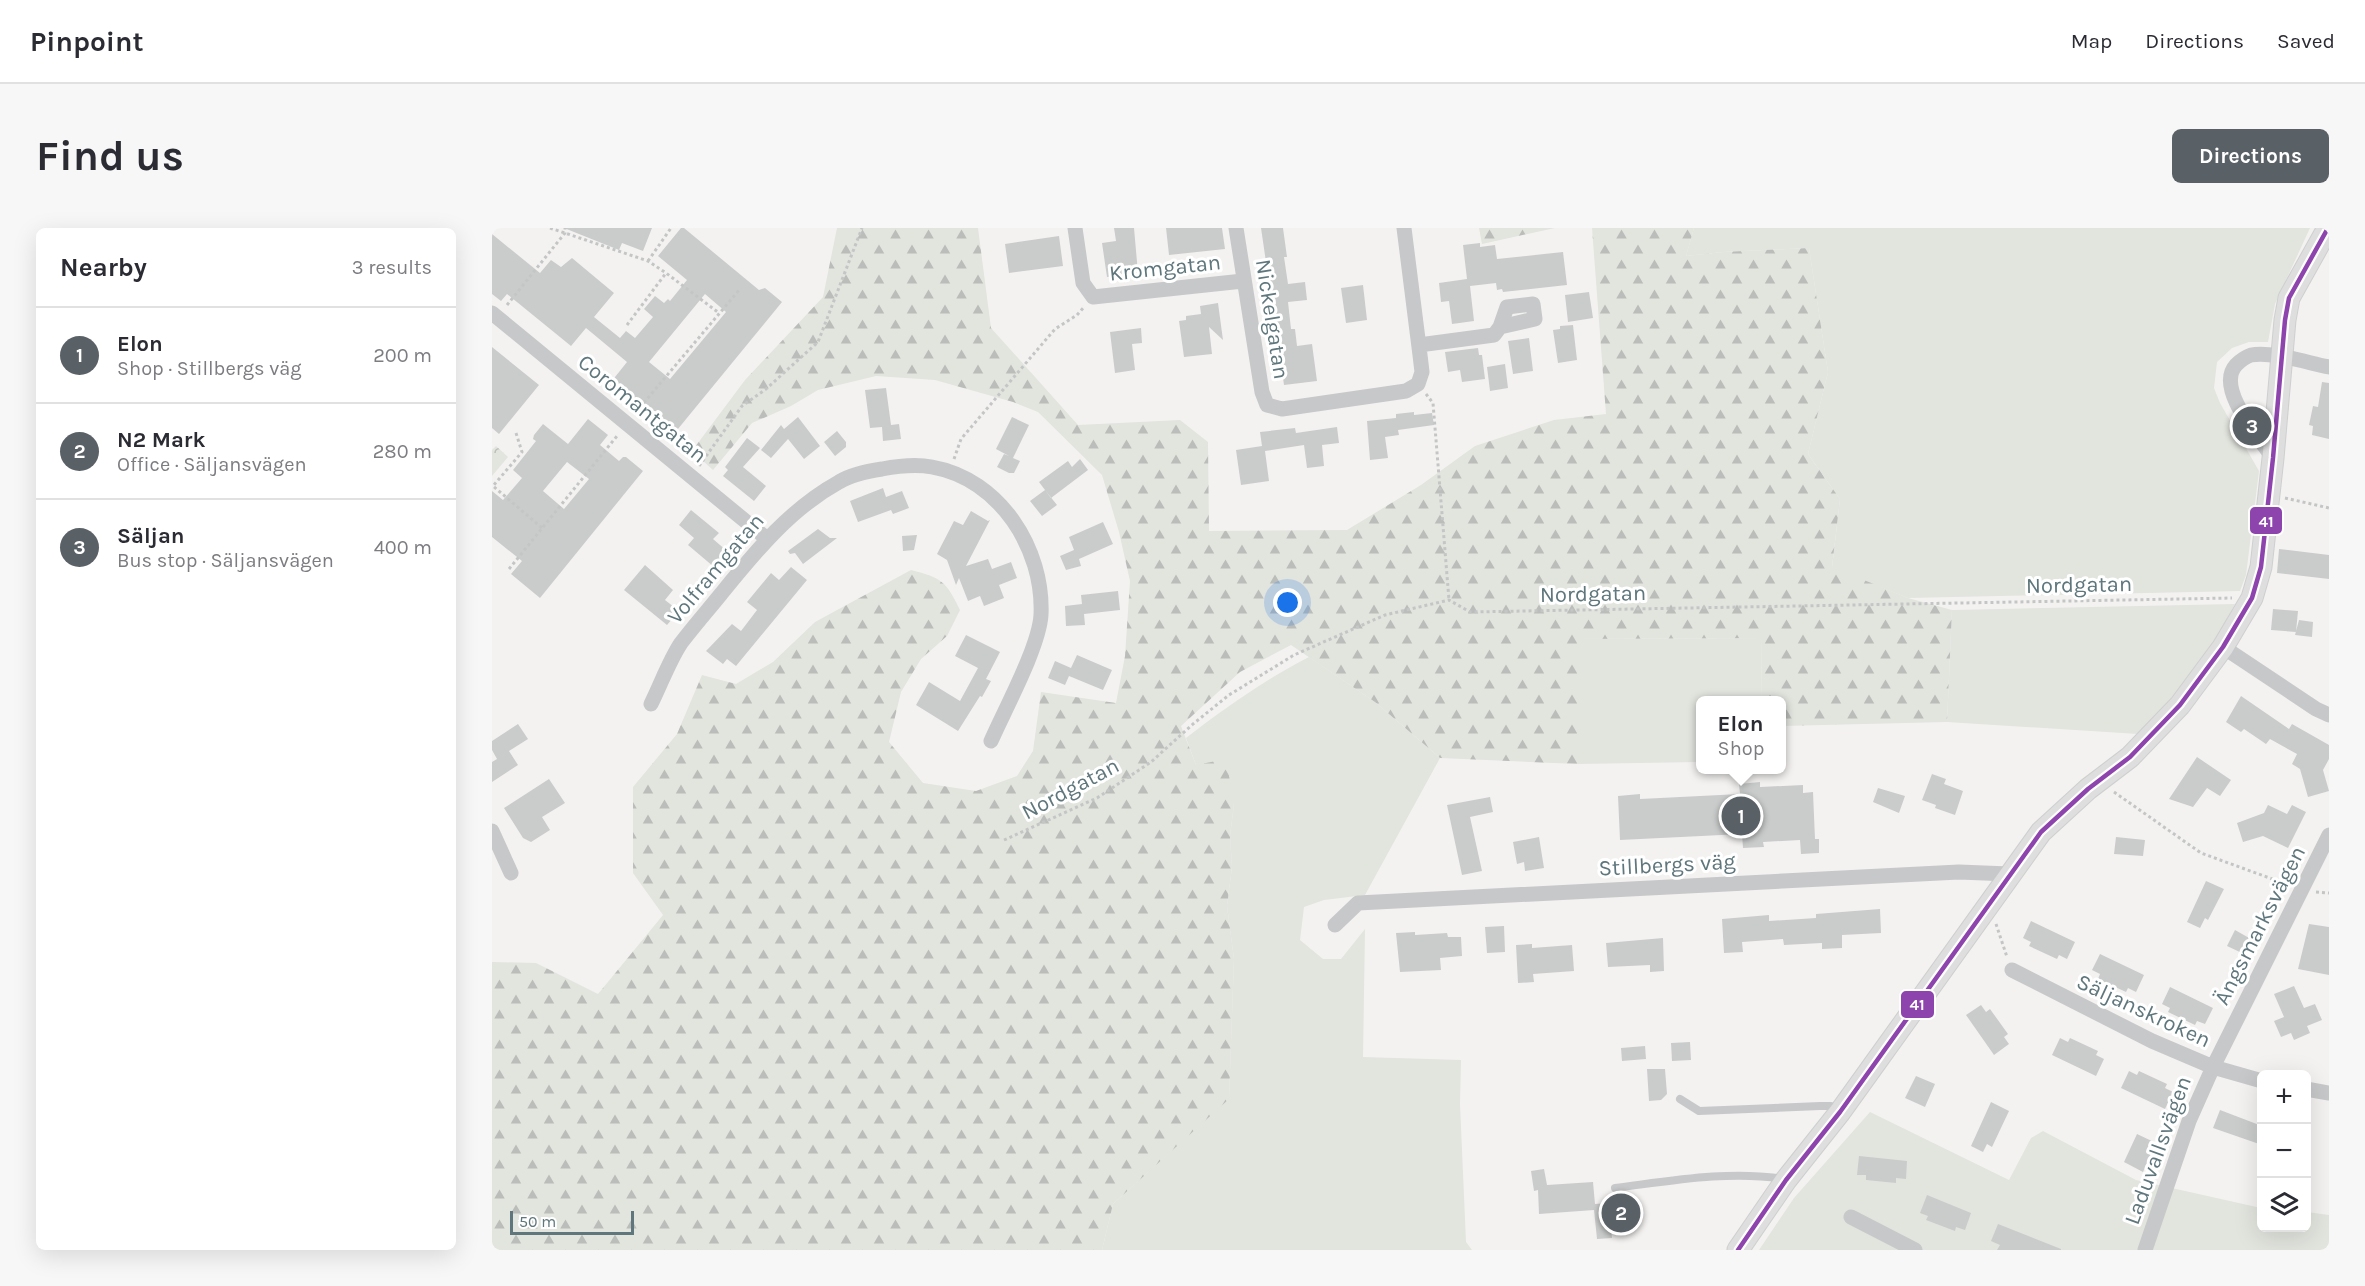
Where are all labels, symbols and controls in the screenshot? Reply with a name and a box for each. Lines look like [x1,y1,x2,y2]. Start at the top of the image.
text: Pinpoint [30,25,143,58]
text: Map [2071,29,2112,53]
text: Directions [2145,29,2244,53]
text: Saved [2277,29,2335,53]
button: Directions [2172,129,2329,183]
text: Find us [36,131,184,181]
street label: Kromgatan [1108,249,1222,287]
text: Nearby [60,252,147,283]
text: 3 results [352,256,432,279]
street label: Nickelgatan [1250,257,1294,381]
text: Elon [117,331,163,357]
text: 1 [76,344,83,367]
text: 200 m [373,344,432,367]
street label: Coromantgatan [573,349,712,469]
text: Shop · Stillbergs väg [117,357,302,380]
pin: 3 [2232,404,2272,448]
text: N2 Mark [117,427,205,453]
text: 2 [73,440,86,463]
text: 280 m [373,440,432,463]
text: Office · Säljansvägen [117,453,307,476]
line badge: 41 [2249,506,2283,535]
street label: Volframgatan [662,508,770,629]
text: 41 [2258,512,2274,531]
text: Säljan [117,523,185,549]
text: 3 [73,536,86,559]
text: 400 m [374,536,432,559]
text: Bus stop · Säljansvägen [117,549,334,572]
street label: Nordgatan [2026,571,2132,599]
street label: Nordgatan [1540,580,1646,608]
your location [1273,588,1302,617]
popup [1696,696,1786,774]
text: Elon [1718,711,1763,737]
text: Shop [1718,737,1764,760]
street label: Nordgatan [1017,752,1123,825]
pin: 1 [1722,794,1760,838]
street label: Ängsmarksvägen [2209,842,2311,1009]
street label: Stillbergs väg [1598,848,1737,882]
street label: Säljanskroken [2072,969,2215,1053]
line badge: 41 [1900,990,1935,1019]
text: 41 [1909,995,1925,1014]
map controls [2257,1070,2311,1232]
button: + [2257,1070,2311,1124]
street label: Laduvallsvägen [2119,1073,2197,1228]
button: − [2257,1124,2311,1178]
button: layers [2257,1178,2311,1232]
pin: 2 [1602,1190,1640,1236]
scale bar [510,1208,634,1236]
text: 50 m [519,1212,556,1231]

